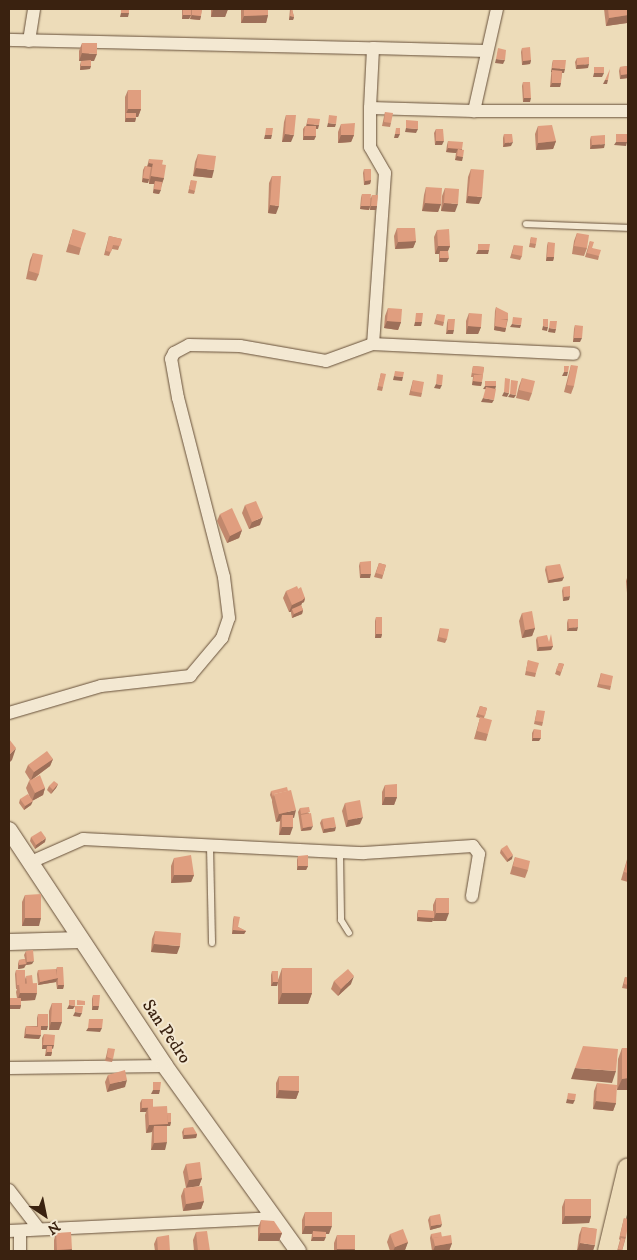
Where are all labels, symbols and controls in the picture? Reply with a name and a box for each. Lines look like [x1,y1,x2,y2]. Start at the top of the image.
street label: San Pedro [137,996,195,1068]
north arrow [20,1190,70,1240]
text: N [44,1217,63,1238]

